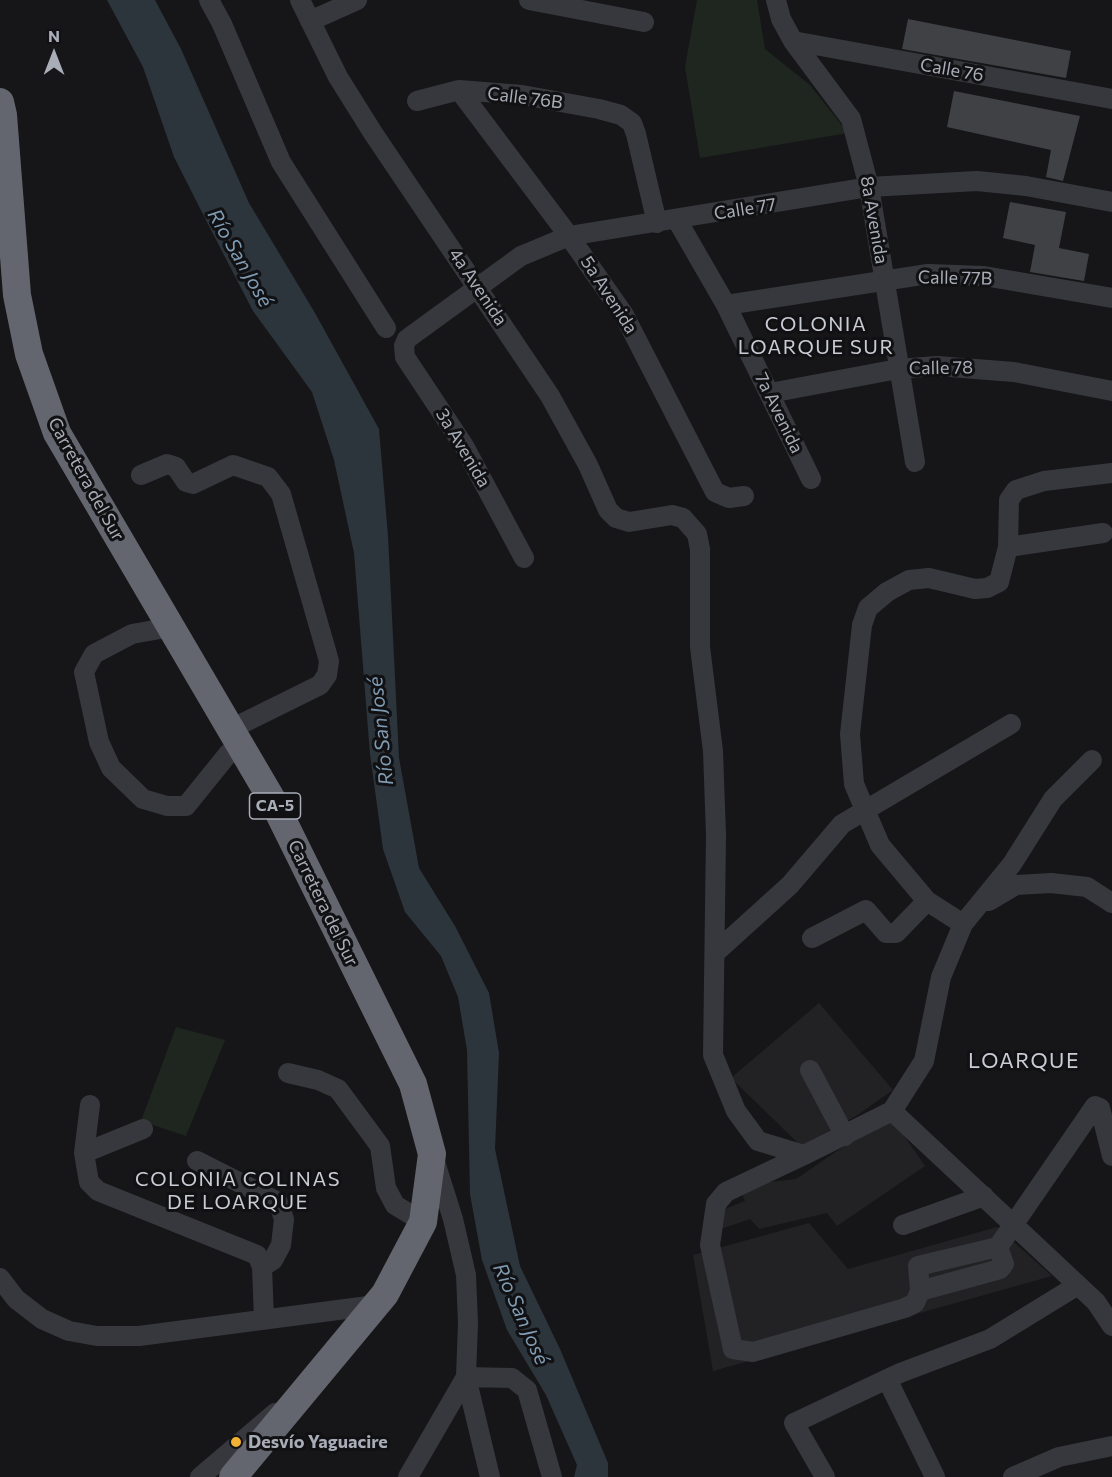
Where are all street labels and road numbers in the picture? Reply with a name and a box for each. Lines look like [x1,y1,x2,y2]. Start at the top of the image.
street label: Calle 76 [919,54,985,86]
street label: Calle 76B [486,83,564,113]
street label: 8a Avenida [856,174,892,266]
street label: Calle 77 [712,193,778,225]
street label: 4a Avenida [444,244,512,330]
street label: 5a Avenida [576,252,642,338]
street label: Calle 77B [918,267,992,289]
street label: Calle 78 [909,357,973,379]
street label: 7a Avenida [750,369,808,457]
street label: 3a Avenida [431,405,495,491]
street label: Carretera del Sur [43,414,129,544]
road number: CA-5 [250,793,300,819]
street label: Carretera del Sur [283,836,363,970]

